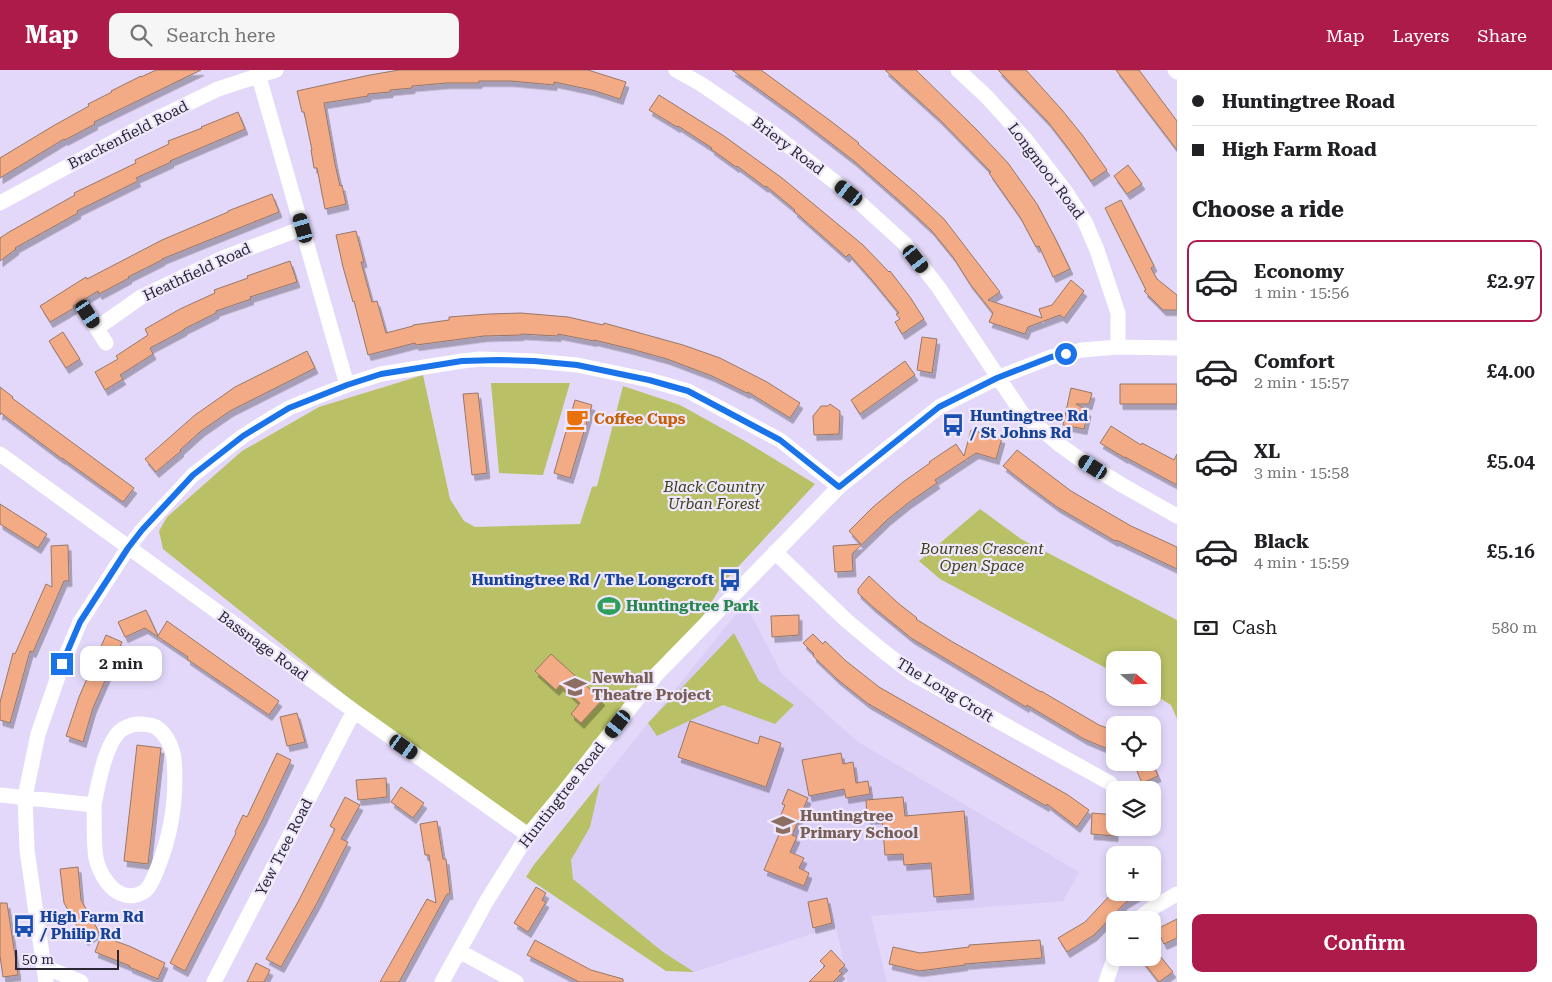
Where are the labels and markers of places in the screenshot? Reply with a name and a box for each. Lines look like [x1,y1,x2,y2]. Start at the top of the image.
cafe icon: Coffee Cups [564,406,590,432]
place label: Huntingtree Rd / St Johns Rd [969,407,1088,442]
place label: Coffee Cups [594,410,686,428]
bus stop icon: Huntingtree Rd / St Johns Rd [940,412,966,438]
bus stop icon: Huntingtree Rd / The Longcroft [717,567,743,593]
place label: Huntingtree Rd / The Longcroft [472,571,714,589]
sports icon: Huntingtree Park [596,593,622,619]
place label: Huntingtree Park [626,597,760,615]
place label: Newhall Theatre Project [592,669,711,704]
school or university icon: Newhall Theatre Project [562,674,588,700]
place label: Huntingtree Primary School [800,807,918,842]
school or university icon: Huntingtree Primary School [770,812,796,838]
place label: High Farm Rd / Philip Rd [39,908,144,943]
bus stop icon: High Farm Rd / Philip Rd [11,913,37,939]

